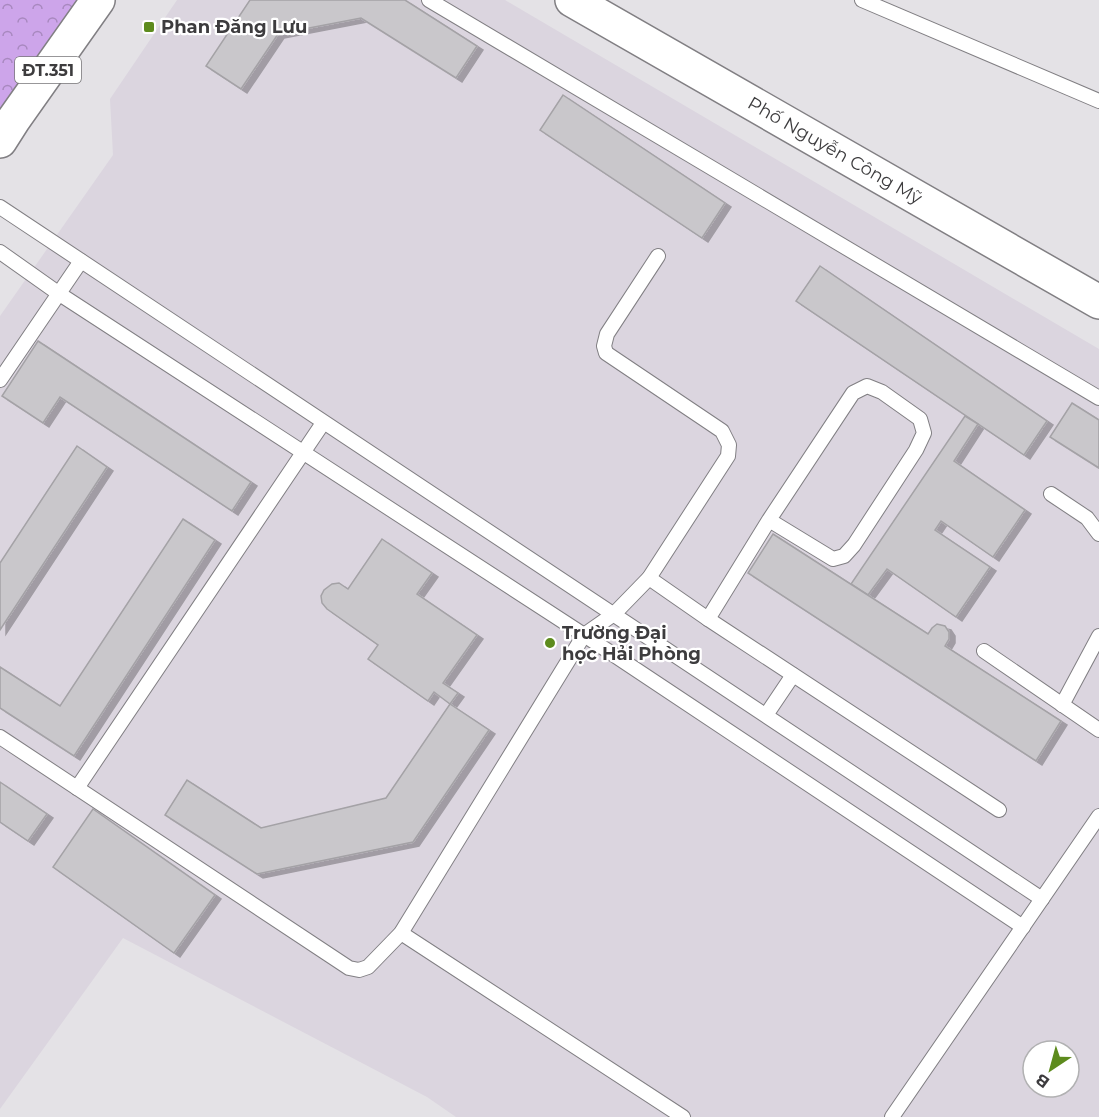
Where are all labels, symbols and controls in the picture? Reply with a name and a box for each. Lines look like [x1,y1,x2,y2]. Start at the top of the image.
place label: Phan Đăng Lưu [161,16,307,38]
marker: Phan Đăng Lưu [142,20,156,34]
road number: ĐT.351 [15,57,81,83]
street label: Phố Nguyễn Công Mỹ [744,92,926,209]
place label: Trường Đại học Hải Phòng [562,622,701,665]
marker: Trường Đại học Hải Phòng [543,636,557,650]
north arrow [1021,1039,1081,1099]
text: B [1032,1069,1053,1092]

